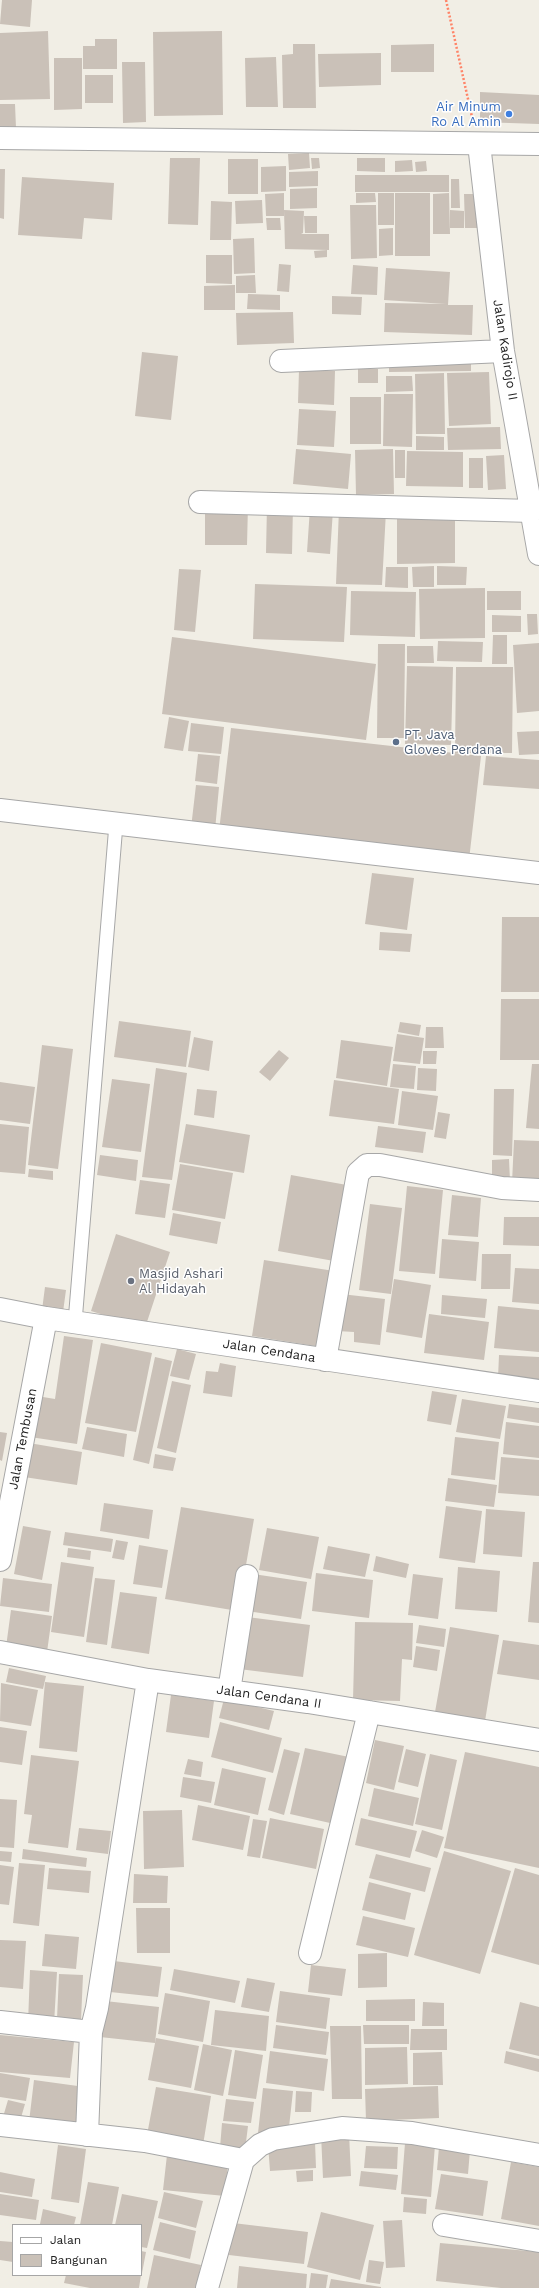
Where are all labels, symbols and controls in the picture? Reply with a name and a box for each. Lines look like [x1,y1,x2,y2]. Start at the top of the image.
place label: Air Minum Ro Al Amin [431,99,501,130]
marker: Air Minum Ro Al Amin [504,109,514,119]
street label: Jalan Kadirojo II [489,298,521,402]
place label: PT. Java Gloves Perdana [404,727,502,758]
marker: PT. Java Gloves Perdana [391,737,401,747]
place label: Masjid Ashari Al Hidayah [139,1266,223,1297]
marker: Masjid Ashari Al Hidayah [126,1276,136,1286]
street label: Jalan Cendana [222,1336,316,1366]
street label: Jalan Tembusan [6,1387,40,1491]
street label: Jalan Cendana II [216,1682,322,1712]
legend [12,2224,142,2276]
text: Jalan [50,2233,81,2247]
text: Bangunan [50,2253,108,2267]

